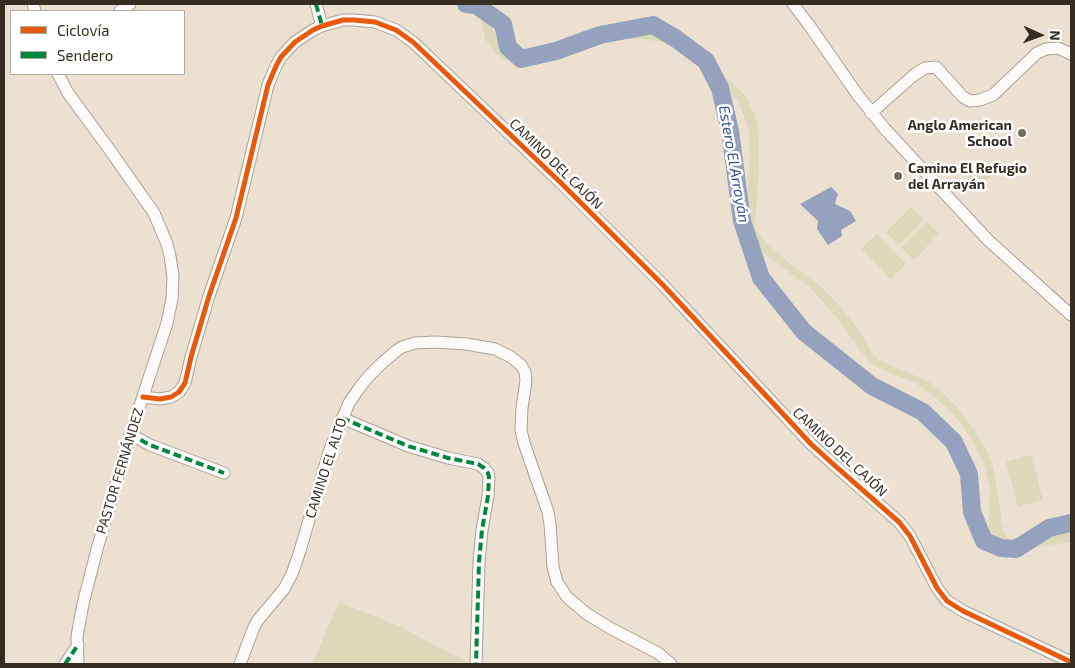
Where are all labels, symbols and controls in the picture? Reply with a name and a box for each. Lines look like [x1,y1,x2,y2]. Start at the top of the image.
legend [10,10,185,75]
north arrow [1015,10,1065,60]
text: Ciclovía [57,21,109,39]
text: N [1047,30,1064,41]
text: Sendero [57,46,113,64]
water label: Estero El Arrayán [715,104,753,224]
street label: CAMINO DEL CAJÓN [506,115,606,213]
place label: Anglo American School [908,117,1012,150]
marker: Anglo American School [1016,127,1028,139]
place label: Camino El Refugio del Arrayán [908,160,1027,192]
marker: Camino El Refugio del Arrayán [892,170,904,182]
street label: CAMINO DEL CAJÓN [789,404,891,500]
street label: PASTOR FERNÁNDEZ [93,406,147,536]
street label: CAMINO EL ALTO [302,416,350,520]

